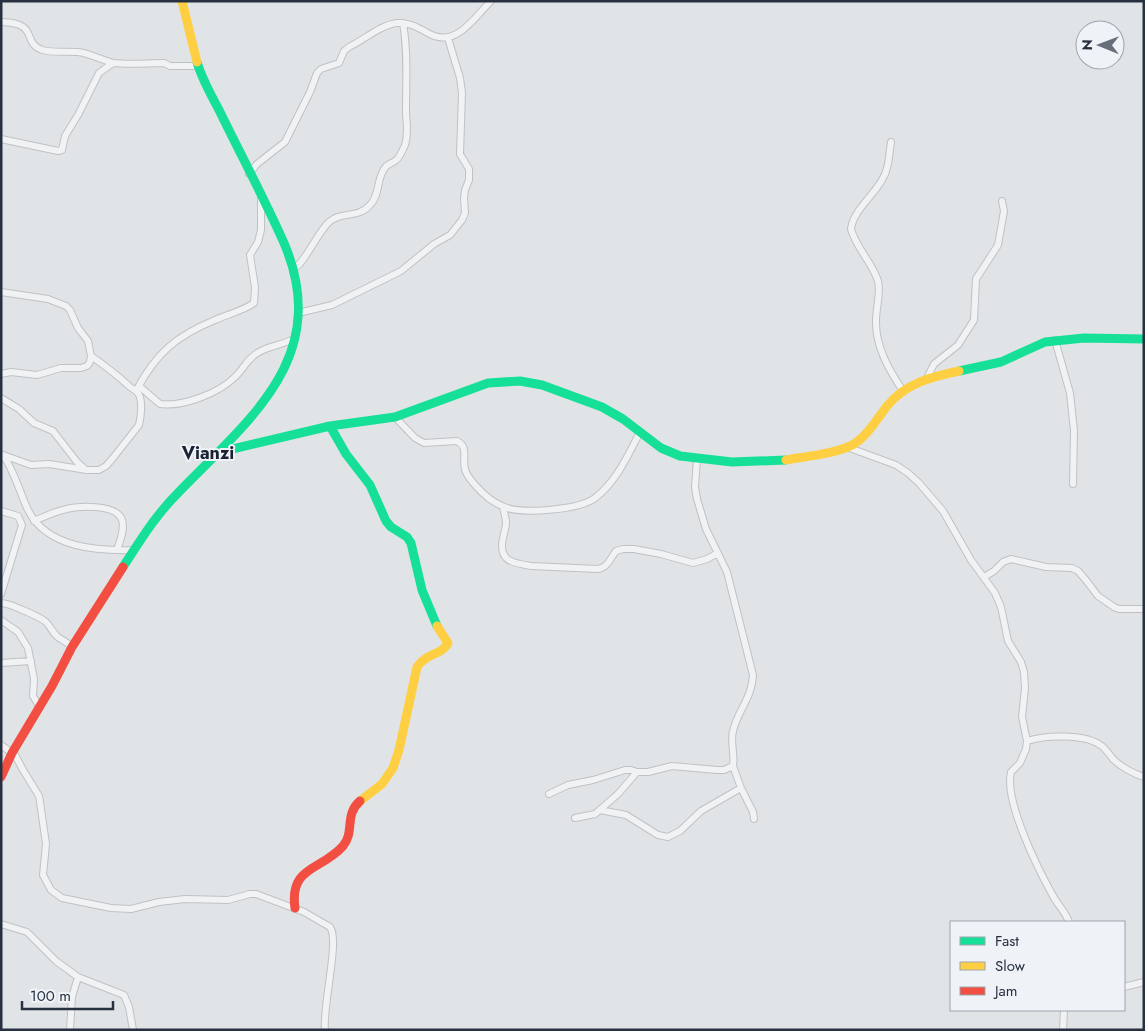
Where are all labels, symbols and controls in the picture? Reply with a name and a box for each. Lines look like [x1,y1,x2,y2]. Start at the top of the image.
north arrow [1075,20,1125,70]
text: N [1077,39,1097,51]
district label: Vianzi [181,440,234,466]
legend [950,921,1125,1011]
text: Fast [995,930,1019,952]
text: Slow [995,955,1026,977]
scale bar [22,978,114,1010]
text: Jam [993,980,1018,1002]
text: 100 m [30,985,71,1007]

